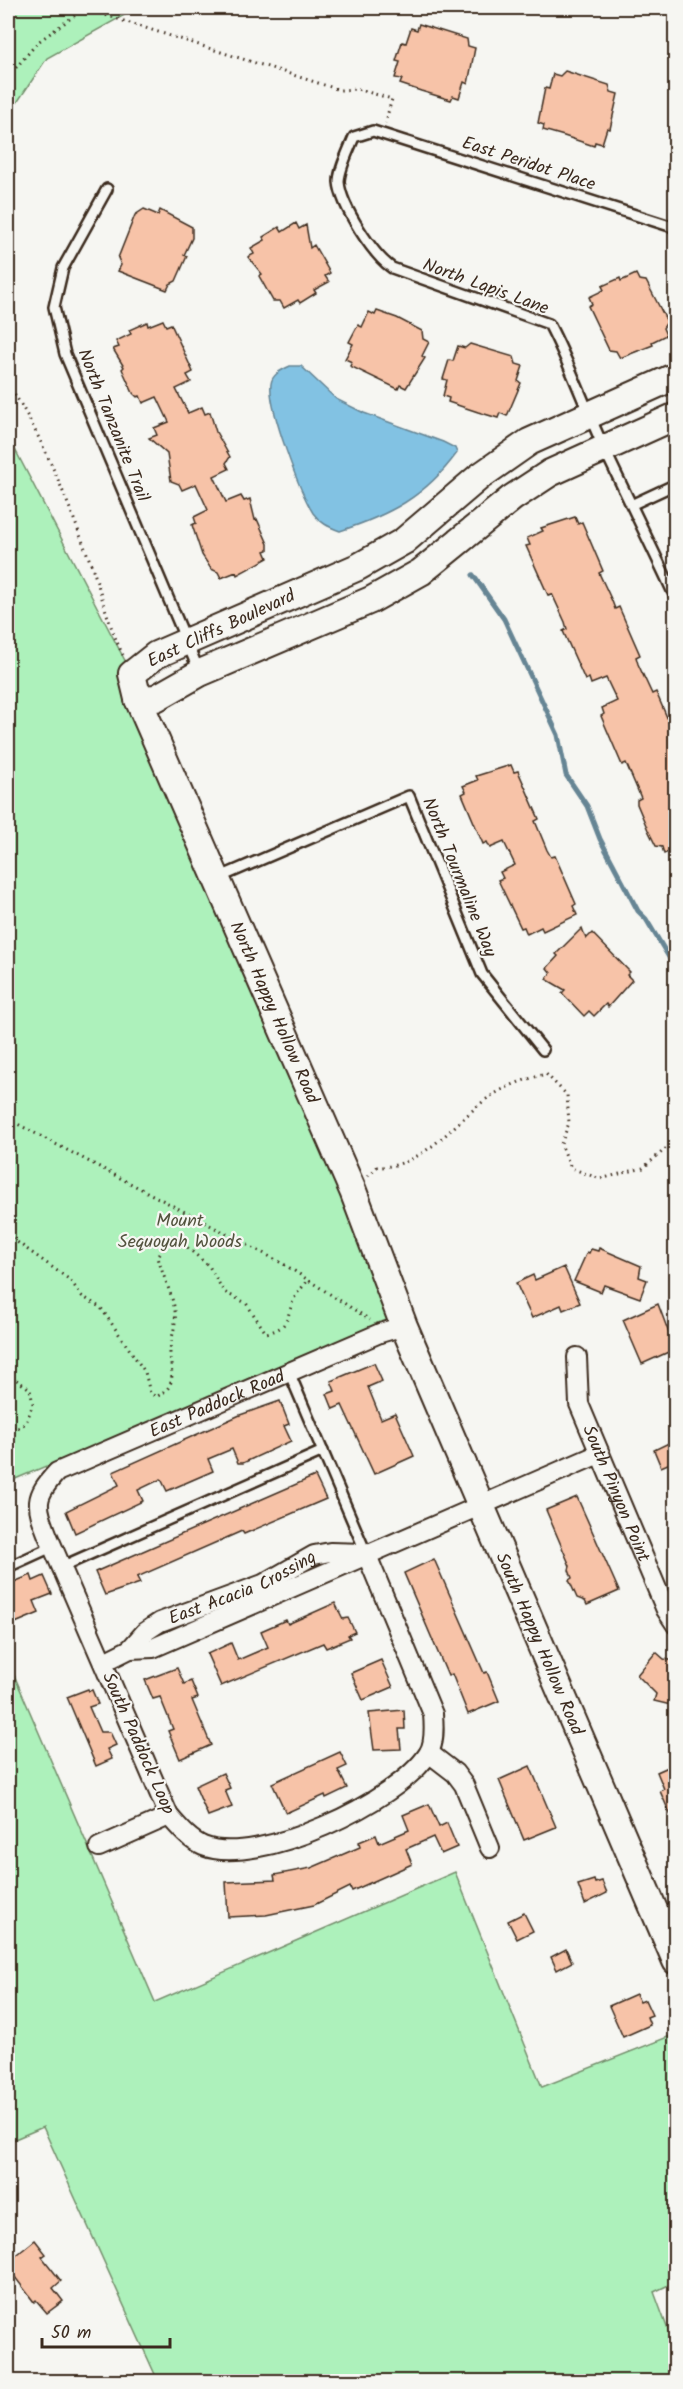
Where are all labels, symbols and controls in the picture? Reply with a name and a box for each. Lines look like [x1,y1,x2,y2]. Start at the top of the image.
street label: East Peridot Place [458,129,599,200]
street label: North Lapis Lane [418,251,553,324]
street label: North Tanzanite Trail [69,345,157,507]
street label: East Cliffs Boulevard [143,582,301,676]
street label: North Tourmaline Way [413,793,504,962]
street label: North Happy Hollow Road [221,917,326,1109]
park label: Mount Sequoyah Woods [118,1207,242,1257]
street label: East Paddock Road [145,1362,291,1447]
street label: South Pinyon Point [574,1421,658,1568]
street label: East Acacia Crossing [165,1544,322,1634]
street label: South Happy Hollow Road [487,1548,591,1741]
street label: South Paddock Loop [93,1668,182,1820]
scale bar [42,2311,170,2349]
text: 50 m [51,2319,91,2348]

